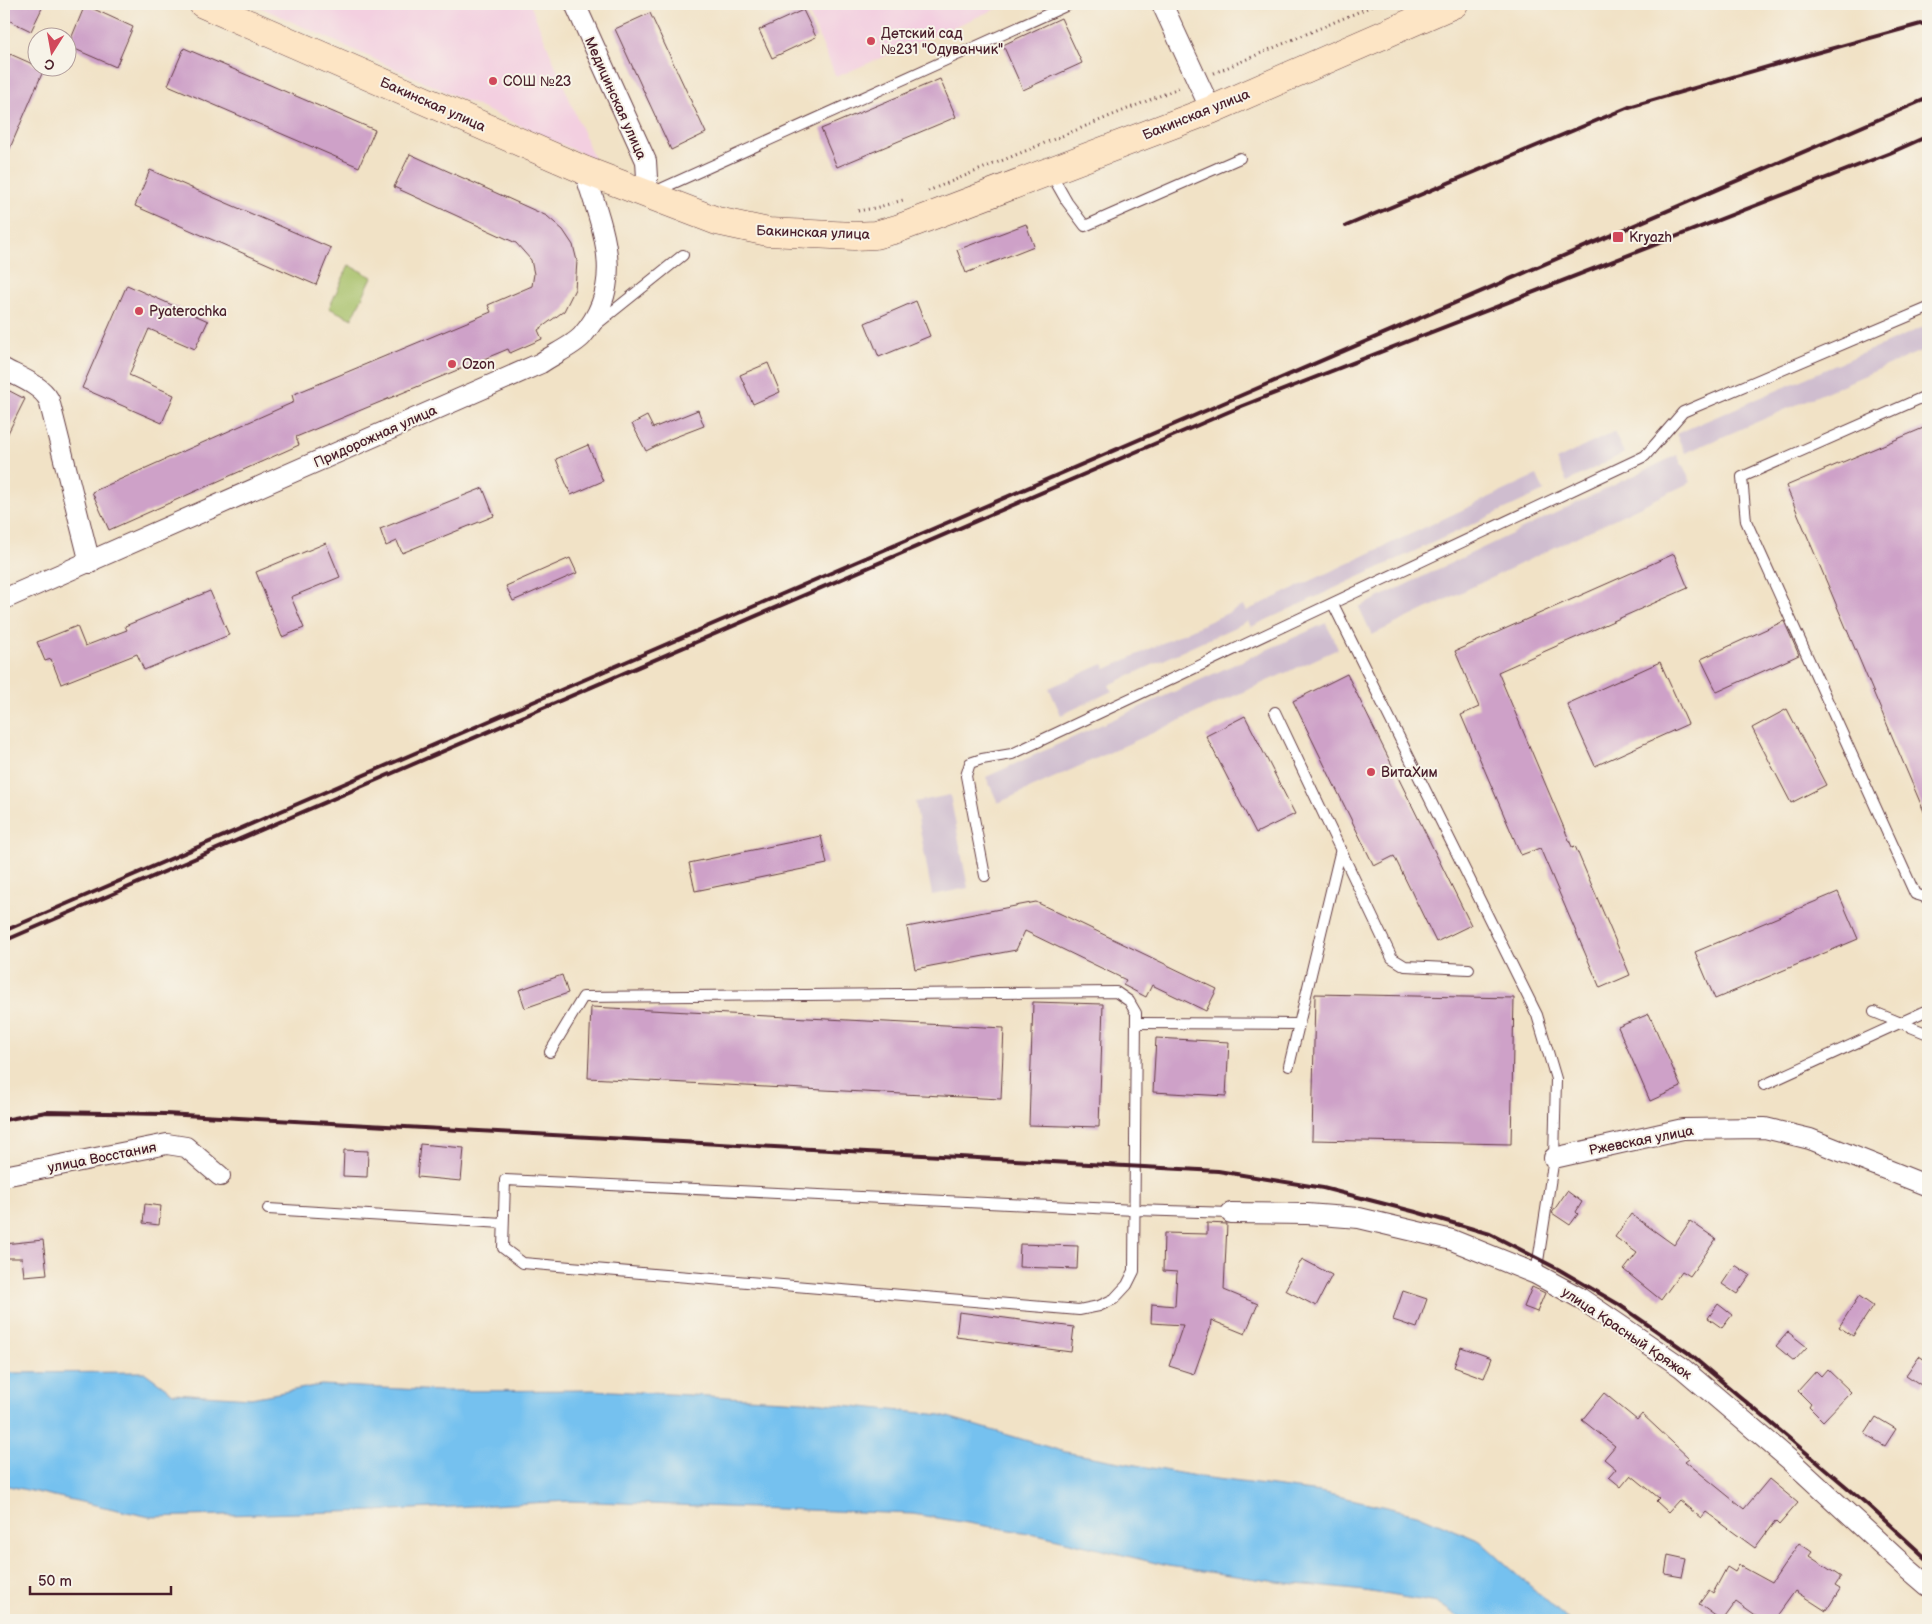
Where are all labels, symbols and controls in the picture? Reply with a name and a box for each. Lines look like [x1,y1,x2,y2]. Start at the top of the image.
place label: Детский сад №231 "Одуванчик" [881,25,1003,58]
north arrow [28,28,78,78]
street label: Медицинская улица [581,34,651,163]
marker: Детский сад №231 "Одуванчик" [865,35,877,47]
text: С [43,55,56,74]
place label: СОШ №23 [503,73,571,90]
street label: Бакинская улица [377,74,489,136]
marker: СОШ №23 [487,75,499,87]
street label: Бакинская улица [1140,85,1253,144]
street label: Бакинская улица [756,222,871,243]
place label: Kryazh [1629,229,1672,246]
marker: Kryazh [1611,230,1625,244]
place label: Pyaterochka [149,303,227,320]
marker: Pyaterochka [133,305,145,317]
place label: Ozon [462,356,495,373]
marker: Ozon [446,358,458,370]
street label: Придорожная улица [311,401,440,471]
place label: ВитаХим [1381,764,1438,781]
marker: ВитаХим [1365,766,1377,778]
street label: Ржевская улица [1587,1122,1696,1159]
street label: улица Восстания [46,1139,158,1176]
street label: улица Красный Кряжок [1558,1283,1695,1384]
scale bar [30,1564,171,1596]
text: 50 m [38,1572,72,1591]

